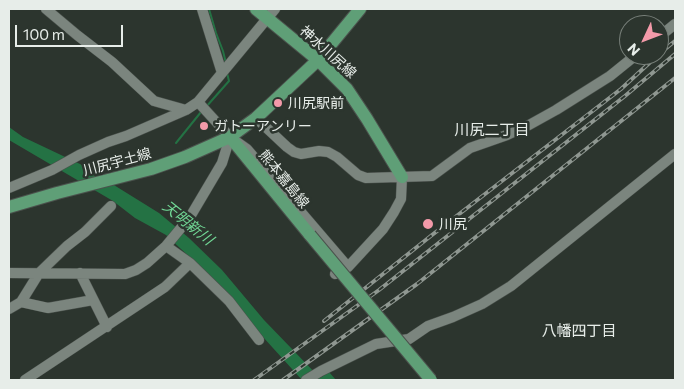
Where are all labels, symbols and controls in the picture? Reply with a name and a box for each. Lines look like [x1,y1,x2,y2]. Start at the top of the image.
scale bar [18,15,125,47]
north arrow [619,15,669,65]
street label: 神水川尻線 [296,22,360,82]
text: 100 m [23,25,65,43]
text: N [624,40,643,60]
place label: 川尻駅前 [288,95,344,111]
marker: 川尻駅前 [272,97,284,109]
place label: ガトーアンリー [214,118,312,134]
marker: ガトーアンリー [198,120,210,132]
district label: 川尻二丁目 [455,121,529,139]
street label: 川尻宇土線 [81,145,153,179]
street label: 熊本嘉島線 [255,147,313,211]
water label: 天明新川 [159,197,217,249]
place label: 川尻 [439,216,467,232]
marker: 川尻 [421,217,435,231]
district label: 八幡四丁目 [542,322,616,340]

